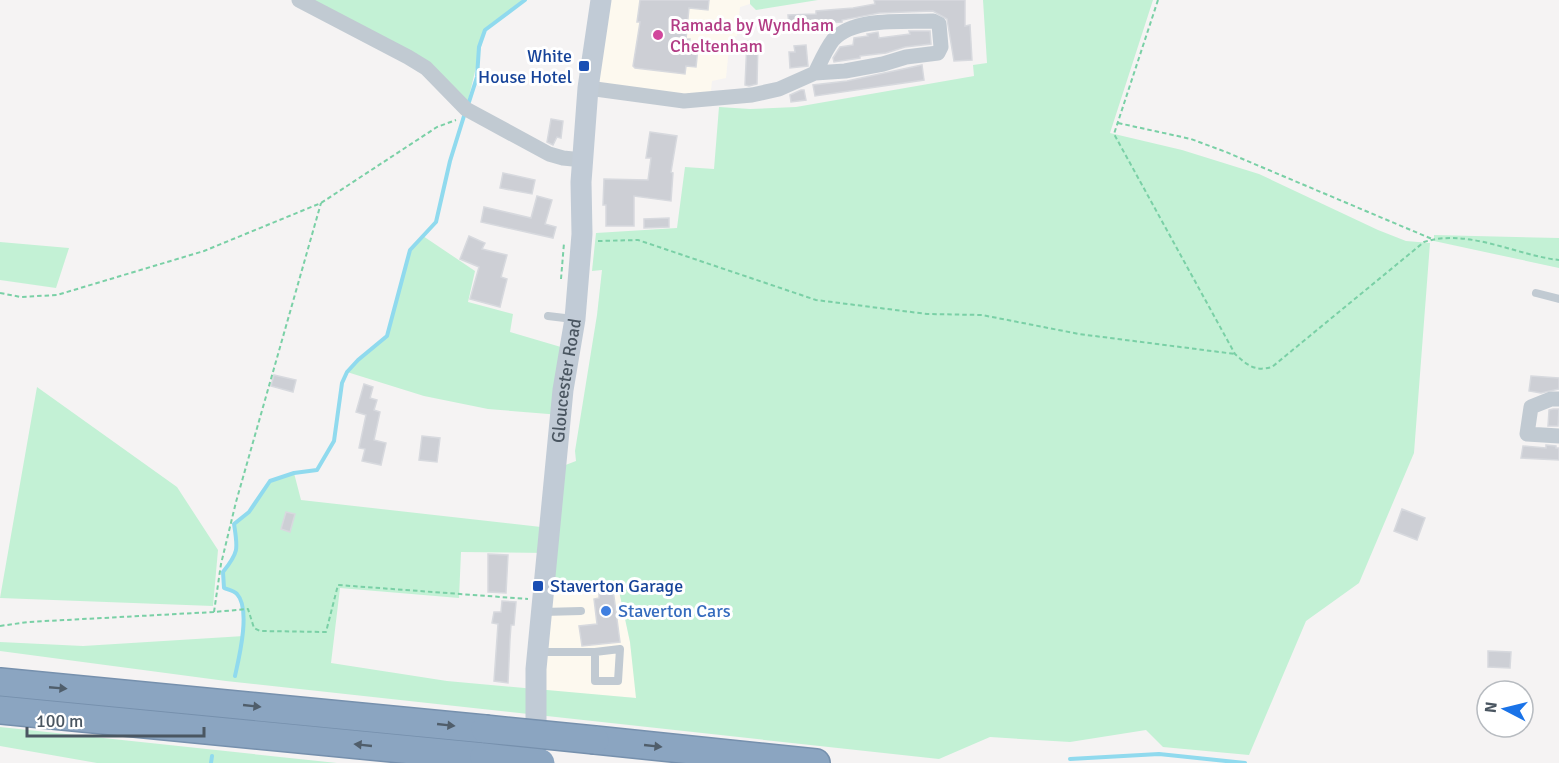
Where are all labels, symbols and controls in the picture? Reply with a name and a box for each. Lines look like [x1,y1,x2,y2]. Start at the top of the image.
place label: Ramada by Wyndham Cheltenham [670,14,834,57]
marker: Ramada by Wyndham Cheltenham [651,28,665,42]
place label: White House Hotel [478,45,572,88]
marker: White House Hotel [577,59,591,73]
street label: Gloucester Road [547,317,586,444]
place label: Staverton Garage [550,575,683,597]
marker: Staverton Garage [531,579,545,593]
place label: Staverton Cars [618,600,731,622]
marker: Staverton Cars [599,604,613,618]
north arrow [1475,679,1535,739]
one-way arrow [49,683,68,693]
scale bar [27,700,204,738]
one-way arrow [243,701,262,711]
text: N [1481,701,1502,714]
text: 100 m [36,710,83,732]
one-way arrow [437,720,456,730]
one-way arrow [354,740,373,750]
one-way arrow [643,741,662,751]

